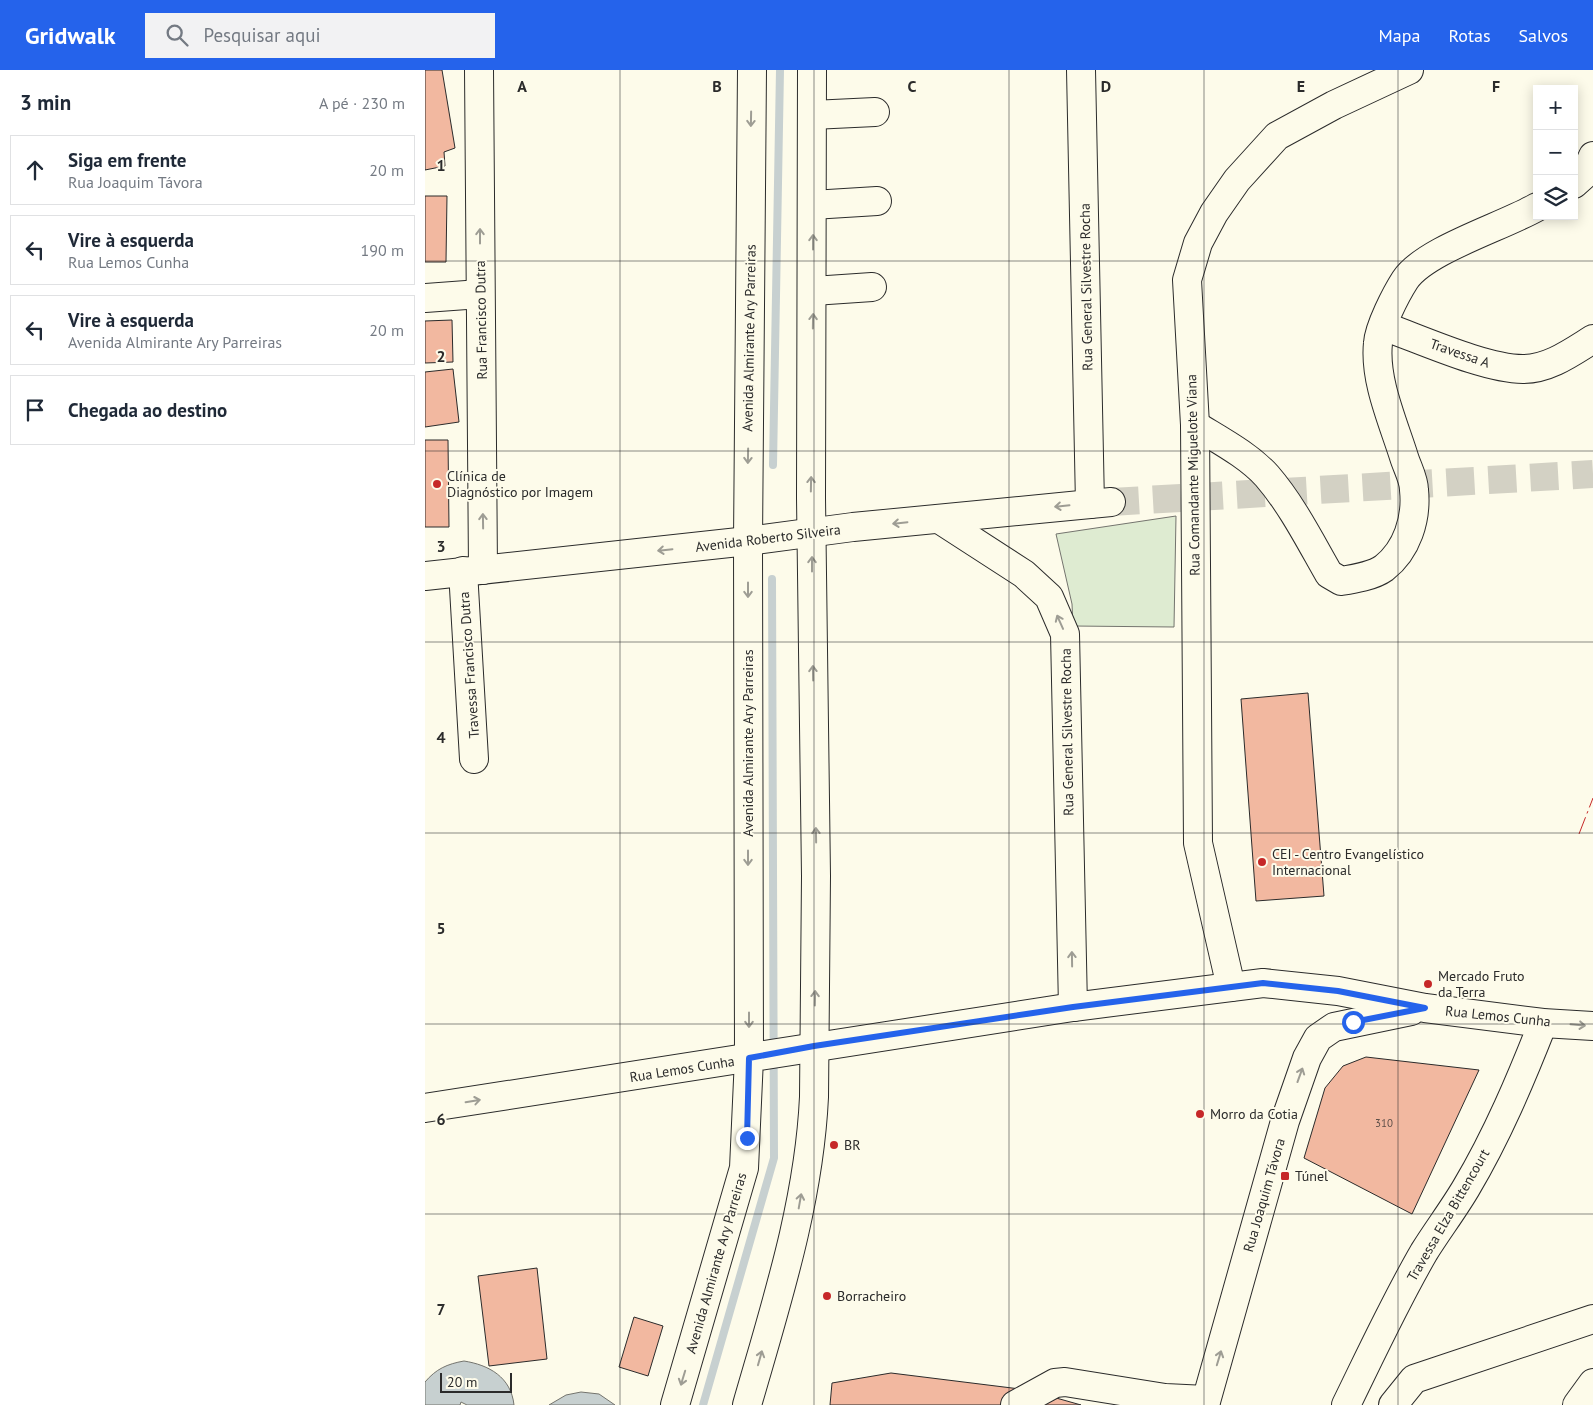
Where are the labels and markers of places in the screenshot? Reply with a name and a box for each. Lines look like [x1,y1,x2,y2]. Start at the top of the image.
place label: Clínica de Diagnóstico por Imagem [447,467,593,501]
marker: Clínica de Diagnóstico por Imagem [431,478,443,490]
place label: CEI - Centro Evangelístico Internacional [1272,845,1424,879]
marker: CEI - Centro Evangelístico Internacional [1256,856,1268,868]
place label: Mercado Fruto da Terra [1438,967,1525,1001]
marker: Mercado Fruto da Terra [1422,978,1434,990]
place label: Morro da Cotia [1210,1105,1298,1123]
marker: Morro da Cotia [1194,1108,1206,1120]
place label: BR [844,1136,861,1154]
marker: BR [828,1139,840,1151]
place label: Túnel [1295,1167,1328,1185]
marker: Túnel [1279,1170,1291,1182]
place label: Borracheiro [837,1287,906,1305]
marker: Borracheiro [821,1290,833,1302]

